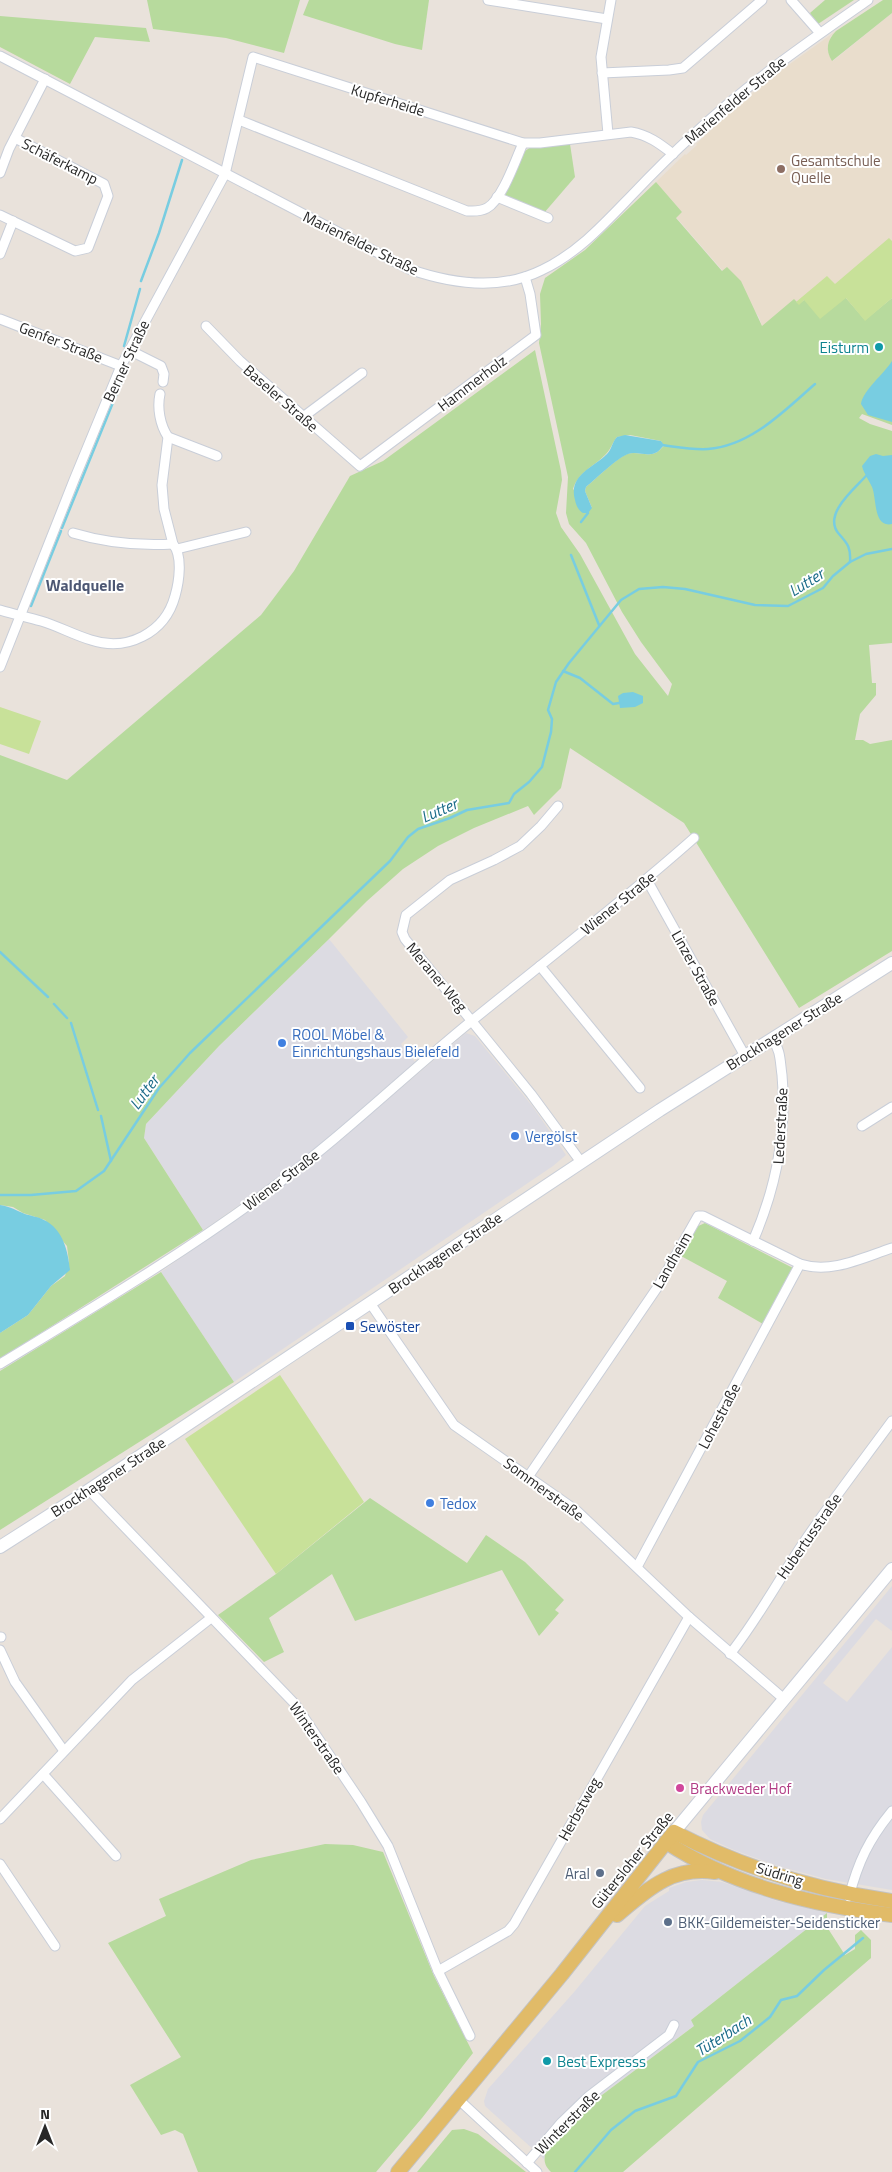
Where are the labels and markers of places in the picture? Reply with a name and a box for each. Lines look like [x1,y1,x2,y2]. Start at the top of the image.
place label: Gesamtschule Quelle [791,149,881,189]
marker: Gesamtschule Quelle [775,163,787,175]
place label: Eisturm [819,336,869,359]
marker: Eisturm [873,341,885,353]
place label: ROOL Möbel & Einrichtungshaus Bielefeld [292,1023,459,1063]
marker: ROOL Möbel & Einrichtungshaus Bielefeld [276,1037,288,1049]
place label: Vergölst [525,1125,578,1148]
marker: Vergölst [509,1130,521,1142]
place label: Sewöster [360,1315,420,1338]
marker: Sewöster [344,1320,356,1332]
place label: Tedox [440,1492,477,1515]
marker: Tedox [424,1497,436,1509]
place label: Brackweder Hof [690,1777,792,1800]
marker: Brackweder Hof [674,1782,686,1794]
place label: Aral [565,1862,590,1885]
marker: Aral [594,1867,606,1879]
place label: BKK-Gildemeister-Seidensticker [678,1911,880,1934]
marker: BKK-Gildemeister-Seidensticker [662,1916,674,1928]
place label: Best Expresss [557,2050,646,2073]
marker: Best Expresss [541,2055,553,2067]

